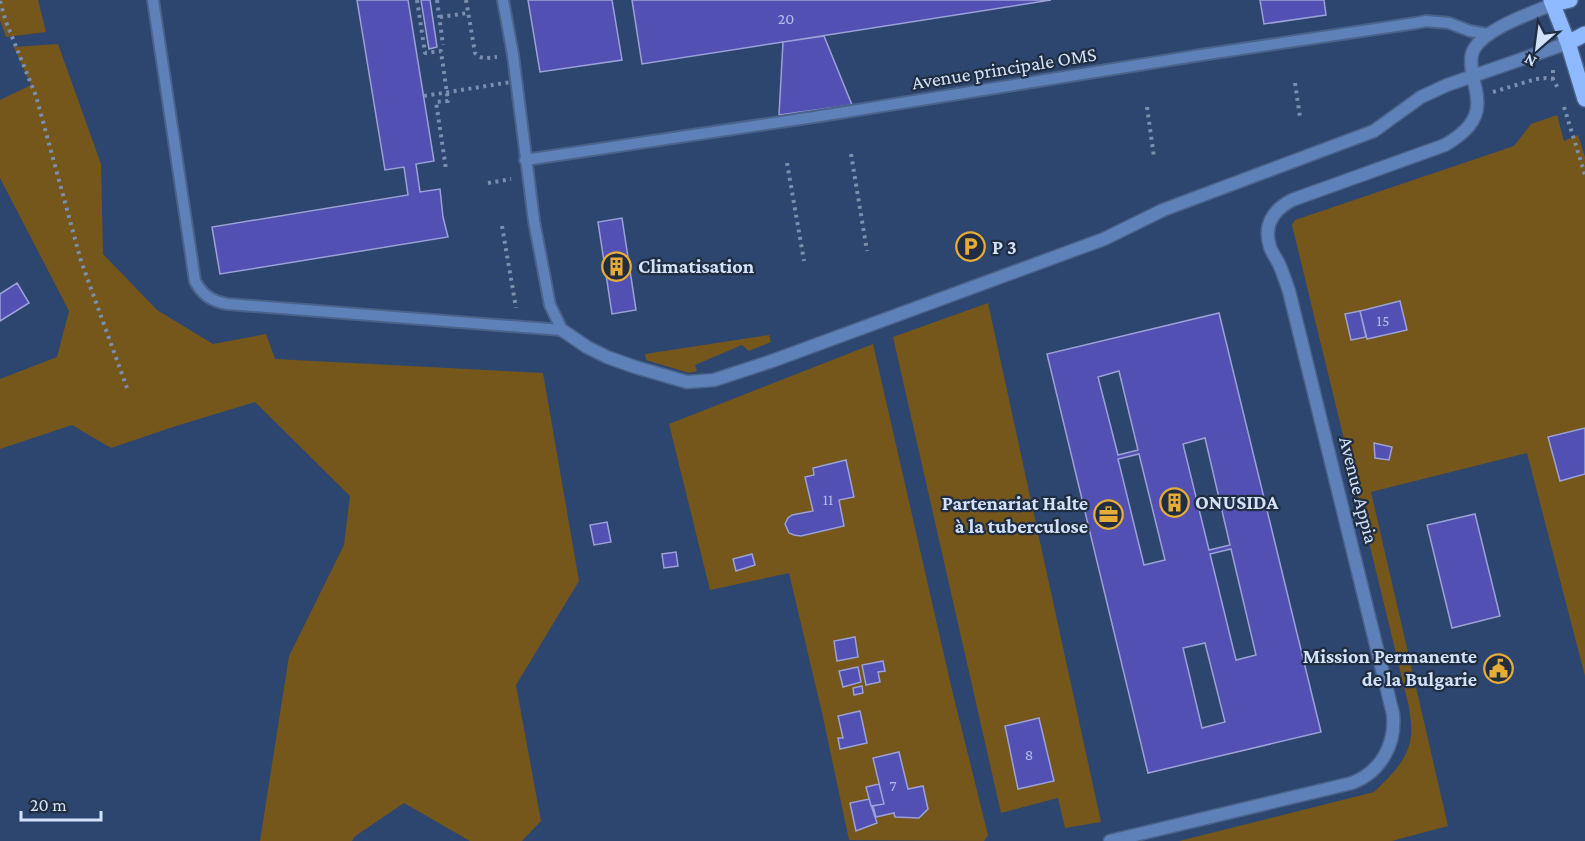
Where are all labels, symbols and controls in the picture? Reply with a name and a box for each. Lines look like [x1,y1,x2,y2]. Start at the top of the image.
house number: 20 [778,10,794,27]
north arrow [1507,18,1567,78]
street label: Avenue principale OMS [910,43,1098,94]
text: N [1521,51,1539,71]
parking icon: P 3 [955,231,987,263]
place label: P 3 [992,236,1017,258]
building icon: Climatisation [601,250,633,282]
place label: Climatisation [638,255,755,277]
house number: 15 [1377,312,1389,329]
street label: Avenue Appia [1334,434,1383,546]
building icon: ONUSIDA [1158,486,1190,518]
house number: 11 [823,491,833,508]
place label: ONUSIDA [1195,491,1279,513]
place label: Partenariat Halte à la tuberculose [942,492,1088,537]
office icon: Partenariat Halte à la tuberculose [1093,499,1125,531]
place label: Mission Permanente de la Bulgarie [1303,645,1477,690]
public building icon: Mission Permanente de la Bulgarie [1482,652,1514,684]
house number: 8 [1025,746,1033,763]
house number: 7 [889,777,897,794]
scale bar [21,784,100,822]
text: 20 m [30,795,67,815]

